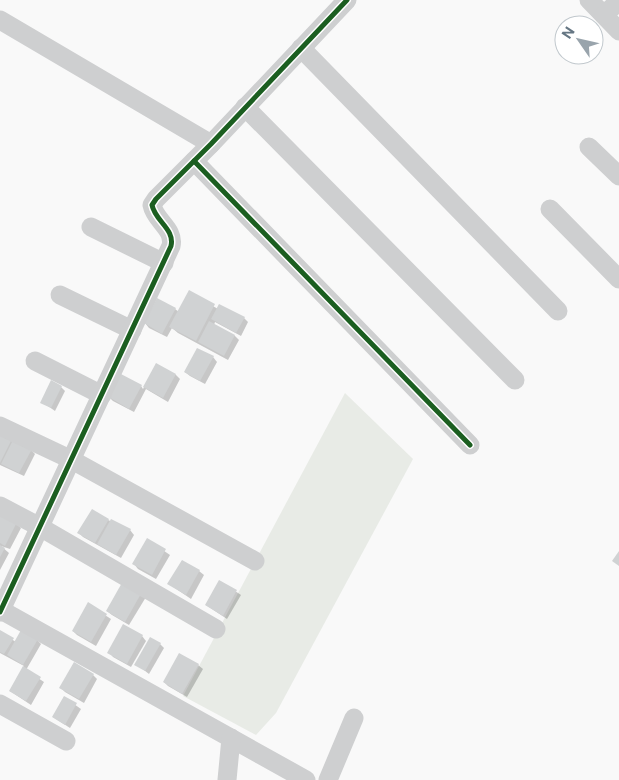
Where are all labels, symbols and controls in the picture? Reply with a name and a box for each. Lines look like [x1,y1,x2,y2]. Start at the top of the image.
north arrow [554,15,604,65]
text: N [559,24,578,42]

